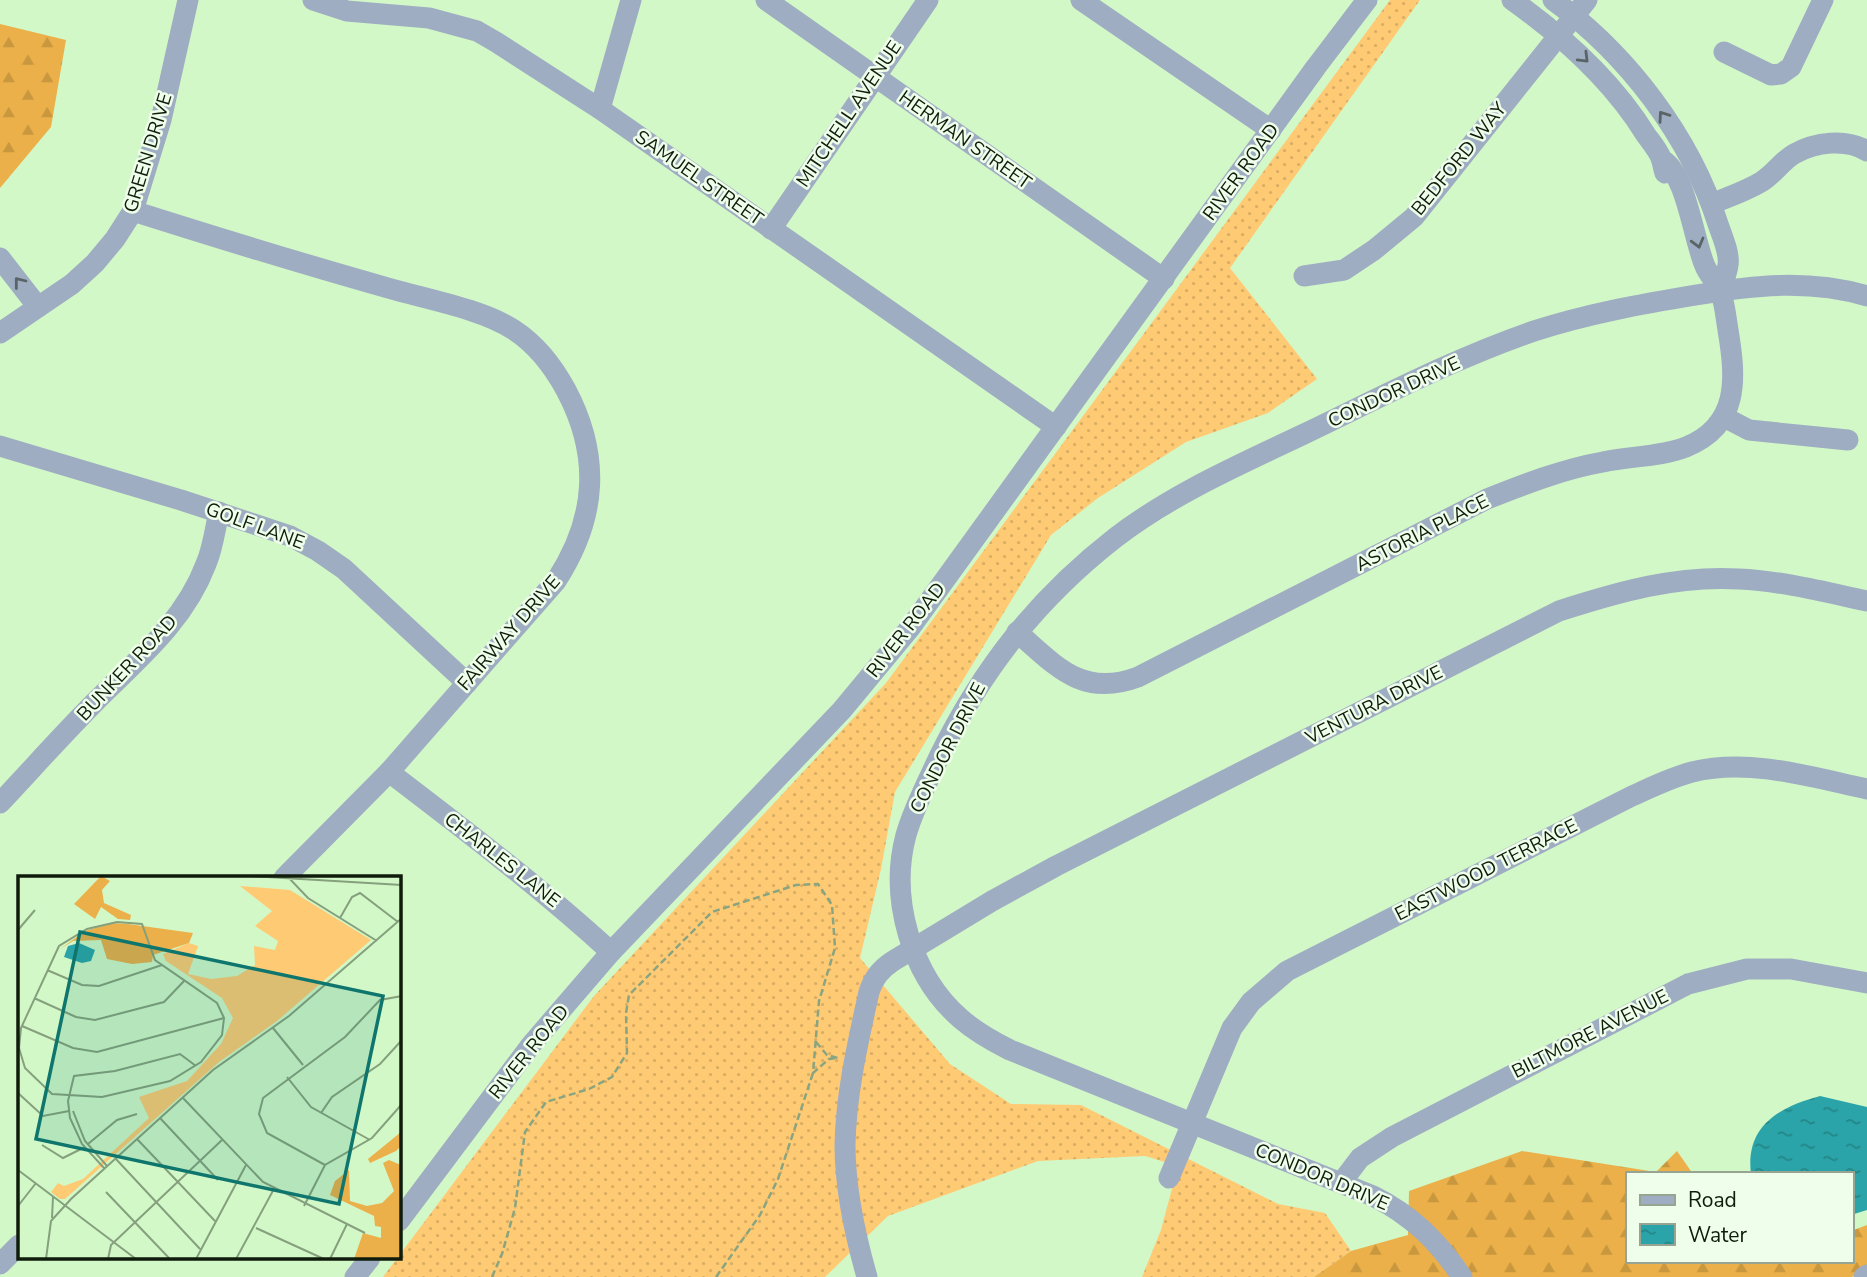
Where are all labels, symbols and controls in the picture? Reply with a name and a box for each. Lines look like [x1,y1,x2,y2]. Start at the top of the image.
street label: MITCHELL AVENUE [790,36,908,192]
one-way arrow [1575,50,1588,63]
street label: HERMAN STREET [894,85,1037,196]
street label: GREEN DRIVE [118,90,178,216]
street label: BEDFORD WAY [1405,97,1513,221]
one-way arrow [1659,111,1671,124]
street label: RIVER ROAD [1197,118,1285,226]
street label: SAMUEL STREET [630,124,769,232]
one-way arrow [1690,237,1704,249]
one-way arrow [15,278,28,290]
street label: CONDOR DRIVE [1324,350,1464,434]
street label: ASTORIA PLACE [1351,488,1493,578]
street label: GOLF LANE [202,496,308,556]
street label: FAIRWAY DRIVE [452,570,566,696]
street label: RIVER ROAD [861,577,951,683]
street label: BUNKER ROAD [71,609,183,727]
street label: VENTURA DRIVE [1300,659,1447,751]
street label: CONDOR DRIVE [904,678,992,818]
street label: CHARLES LANE [439,807,565,913]
street label: EASTWOOD TERRACE [1390,813,1582,927]
inset map [18,876,401,1260]
street label: BILTMORE AVENUE [1507,983,1673,1085]
street label: RIVER ROAD [483,999,575,1105]
street label: CONDOR DRIVE [1251,1137,1393,1217]
legend [1626,1172,1853,1263]
text: Road [1688,1186,1737,1214]
text: Water [1688,1221,1747,1249]

